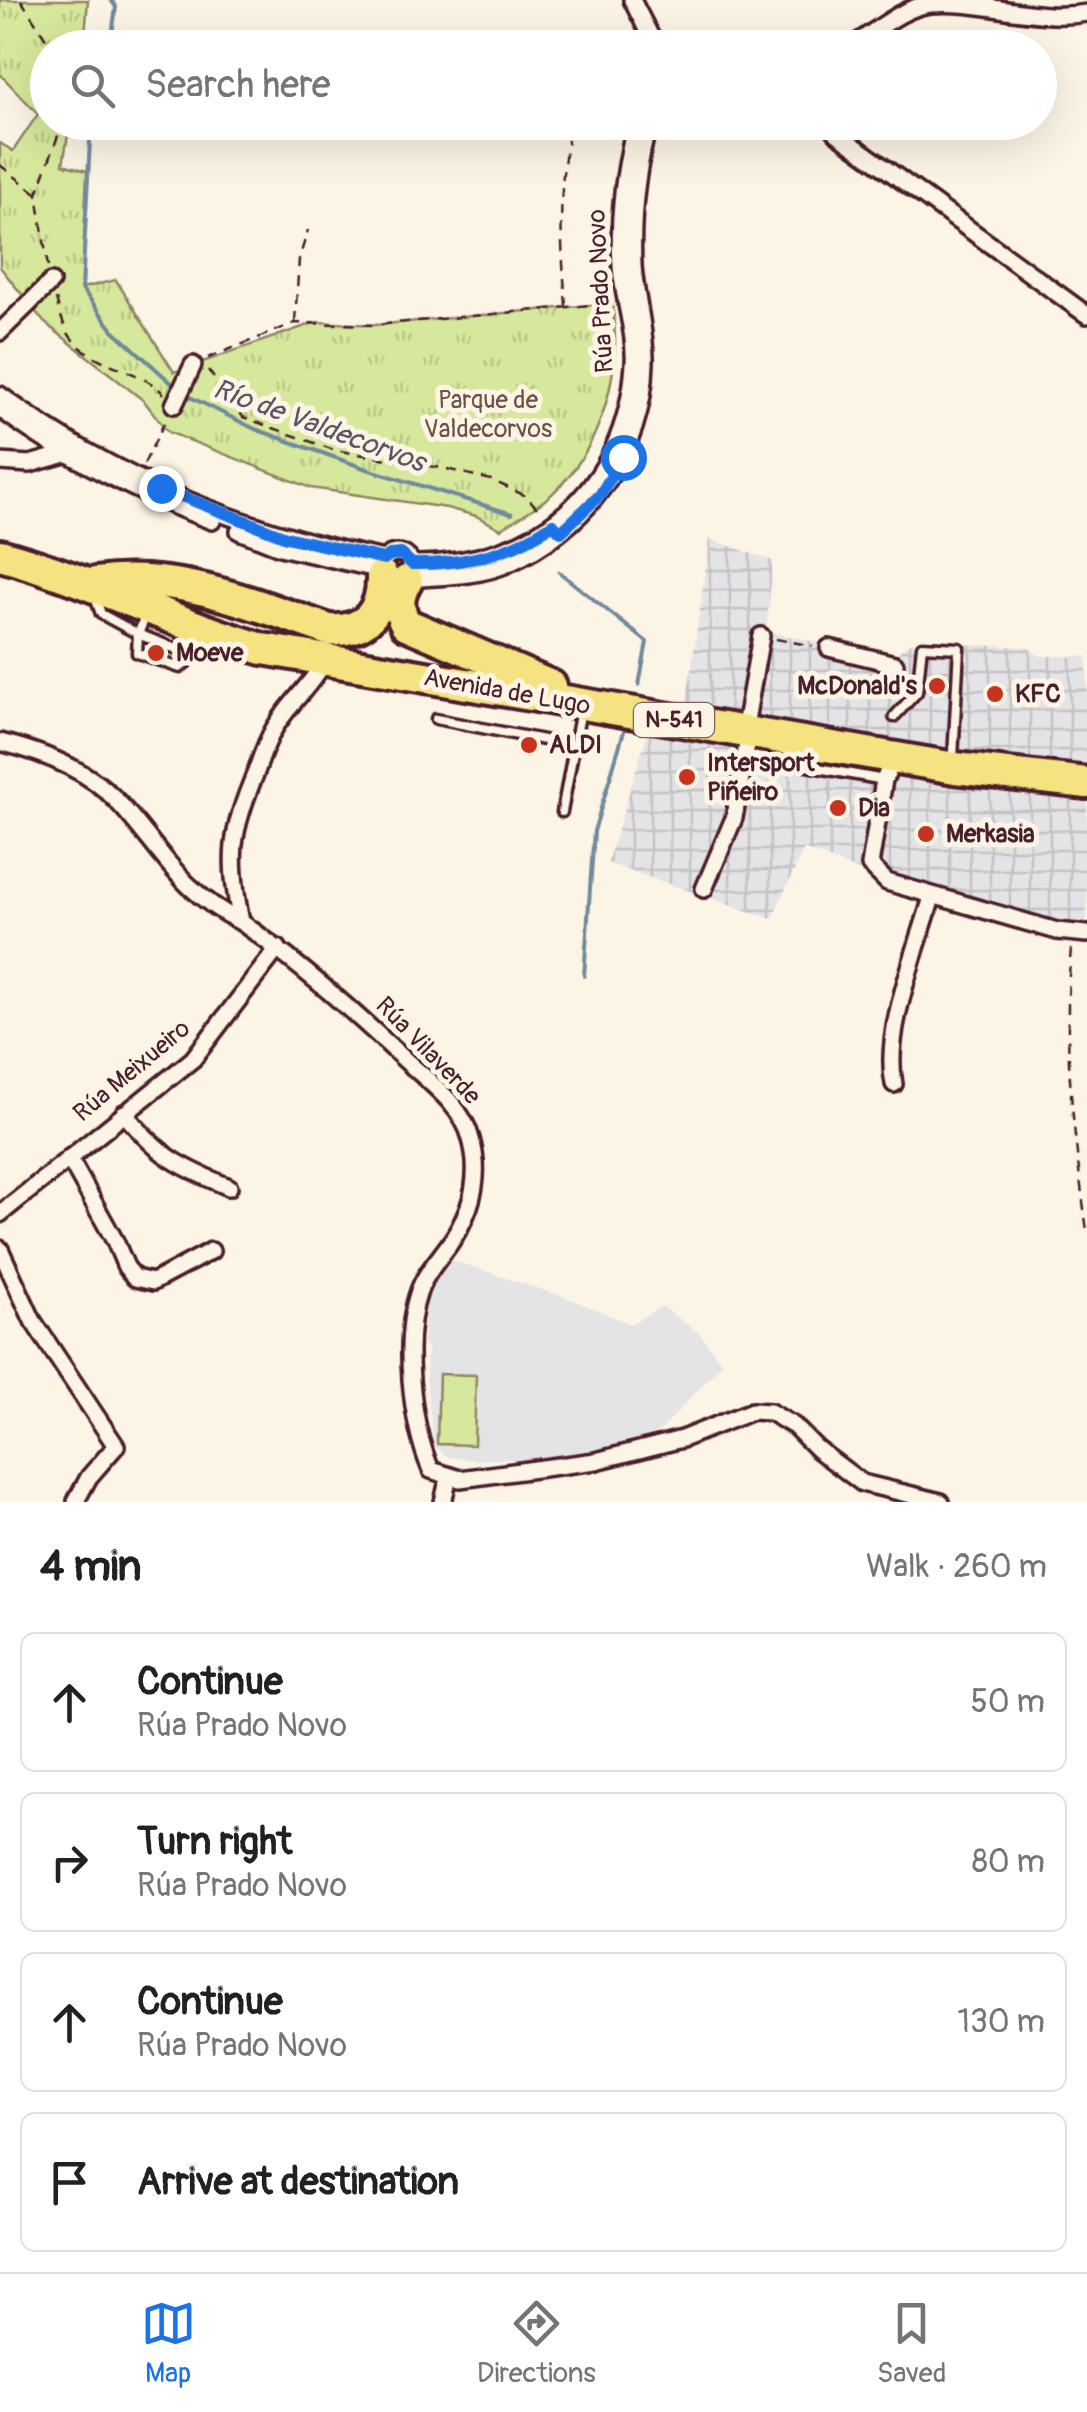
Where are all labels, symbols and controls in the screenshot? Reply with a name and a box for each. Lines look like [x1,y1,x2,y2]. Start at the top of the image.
search box [30,30,1057,140]
icon: search [65,58,120,113]
text: Search here [145,61,331,109]
street label: Rúa Prado Novo [581,208,621,374]
water label: Río de Valdecorvos [208,371,433,482]
park label: Parque de Valdecorvos [424,385,552,445]
route start [601,435,647,481]
route end [139,466,185,512]
place label: Moeve [176,638,244,669]
marker: Moeve [145,642,167,664]
street label: Avenida de Lugo [421,662,593,722]
place label: McDonald's [797,671,918,702]
marker: McDonald's [926,675,948,697]
place label: KFC [1015,679,1061,710]
marker: KFC [984,683,1006,705]
road number: N-541 [634,703,714,737]
place label: ALDI [549,730,602,761]
marker: ALDI [518,734,540,756]
place label: Intersport Piñeiro [707,748,816,808]
marker: Intersport Piñeiro [676,766,698,788]
place label: Dia [858,793,890,824]
marker: Dia [827,797,849,819]
place label: Merkasia [946,819,1035,850]
marker: Merkasia [915,823,937,845]
street label: Rúa Vilaverde [369,990,488,1112]
street label: Rúa Meixueiro [67,1013,197,1129]
text: 4 min [40,1541,142,1593]
text: Walk · 260 m [866,1547,1047,1587]
text: Continue [137,1658,283,1706]
icon: ahead [42,1675,97,1730]
text: 50 m [970,1682,1045,1722]
text: Rúa Prado Novo [137,1706,347,1746]
text: Turn right [137,1818,292,1866]
icon: right [42,1835,97,1890]
text: 80 m [972,1842,1045,1882]
text: Rúa Prado Novo [137,1866,347,1906]
text: Continue [137,1978,283,2026]
icon: ahead [42,1995,97,2050]
text: 130 m [957,2002,1045,2042]
text: Rúa Prado Novo [137,2026,347,2066]
icon: arrive [42,2155,97,2210]
text: Arrive at destination [137,2158,459,2206]
tab: Map [141,2296,196,2391]
tab: Directions [477,2296,596,2391]
tab: Saved [877,2296,946,2391]

